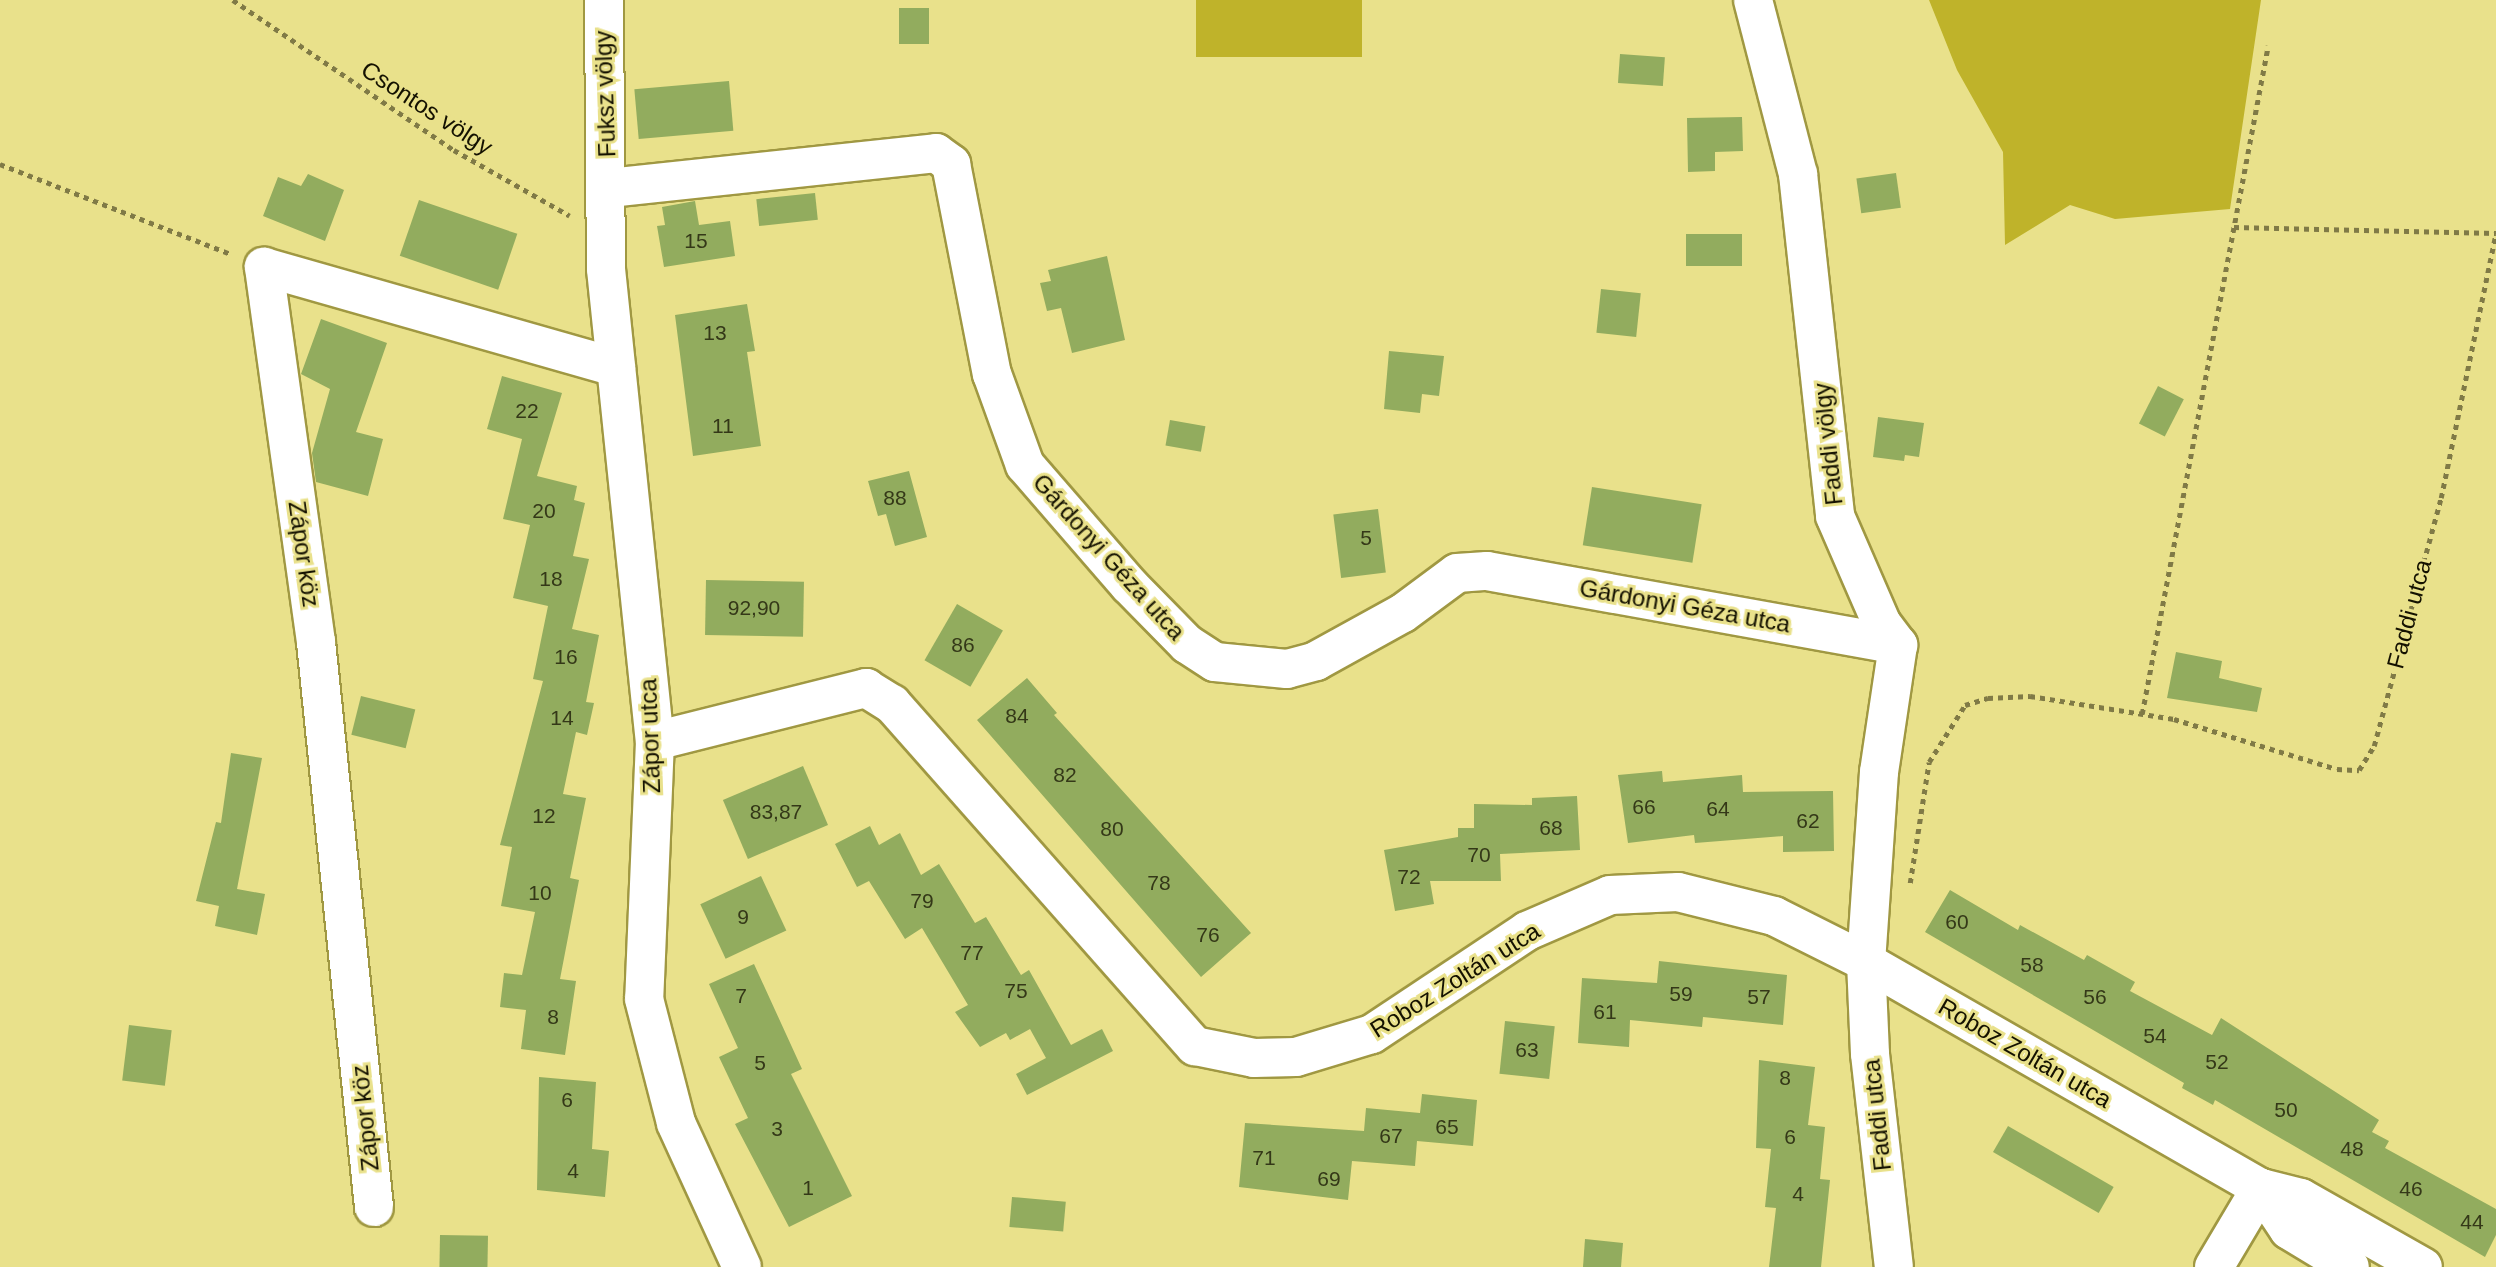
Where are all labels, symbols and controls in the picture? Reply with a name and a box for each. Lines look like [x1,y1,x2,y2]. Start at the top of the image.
street label: Fuksz völgy [588,30,622,158]
street label: Csontos völgy [356,55,498,161]
house number: 15 [684,228,708,254]
house number: 13 [703,320,727,346]
street label: Faddi völgy [1807,381,1849,507]
house number: 22 [515,398,539,424]
house number: 11 [712,413,734,439]
street label: Gárdonyi Géza utca [1027,468,1191,646]
house number: 88 [883,485,907,511]
house number: 20 [532,498,556,524]
street label: Zápor köz [282,499,326,609]
house number: 5 [1360,525,1372,551]
street label: Faddi utca [2381,556,2437,672]
house number: 18 [539,566,563,592]
street label: Gárdonyi Géza utca [1577,573,1793,639]
house number: 92,90 [728,595,780,621]
house number: 86 [951,632,975,658]
house number: 16 [554,644,578,670]
street label: Zápor utca [634,678,666,794]
house number: 84 [1005,703,1029,729]
house number: 14 [550,705,574,731]
house number: 82 [1053,762,1077,788]
house number: 66 [1632,794,1656,820]
house number: 64 [1706,796,1730,822]
house number: 83,87 [750,799,802,825]
house number: 12 [532,803,556,829]
house number: 62 [1796,808,1820,834]
house number: 68 [1539,815,1563,841]
house number: 80 [1100,816,1124,842]
house number: 70 [1467,842,1491,868]
house number: 72 [1397,864,1421,890]
house number: 78 [1147,870,1171,896]
house number: 10 [528,880,552,906]
house number: 79 [910,888,934,914]
house number: 9 [737,904,749,930]
house number: 60 [1945,909,1969,935]
street label: Roboz Zoltán utca [1365,916,1545,1044]
house number: 76 [1196,922,1220,948]
house number: 77 [960,940,984,966]
house number: 58 [2020,952,2044,978]
house number: 75 [1004,978,1028,1004]
house number: 59 [1669,981,1693,1007]
house number: 7 [735,983,747,1009]
house number: 57 [1747,984,1771,1010]
house number: 56 [2083,984,2107,1010]
street label: Roboz Zoltán utca [1933,992,2117,1114]
house number: 61 [1593,999,1617,1025]
house number: 8 [547,1004,559,1030]
house number: 54 [2143,1023,2167,1049]
house number: 63 [1515,1037,1539,1063]
house number: 52 [2205,1049,2229,1075]
house number: 5 [754,1050,766,1076]
street label: Faddi utca [1857,1058,1897,1172]
street label: Zápor köz [345,1063,385,1173]
house number: 8 [1779,1065,1791,1091]
house number: 6 [561,1087,573,1113]
house number: 50 [2274,1097,2298,1123]
house number: 65 [1435,1114,1459,1140]
house number: 3 [771,1116,783,1142]
house number: 67 [1379,1123,1403,1149]
house number: 6 [1784,1124,1796,1150]
house number: 48 [2340,1136,2364,1162]
house number: 71 [1252,1145,1276,1171]
house number: 4 [567,1158,579,1184]
house number: 69 [1317,1166,1341,1192]
house number: 1 [802,1175,814,1201]
house number: 46 [2399,1176,2423,1202]
house number: 4 [1792,1181,1804,1207]
house number: 44 [2460,1209,2484,1235]

